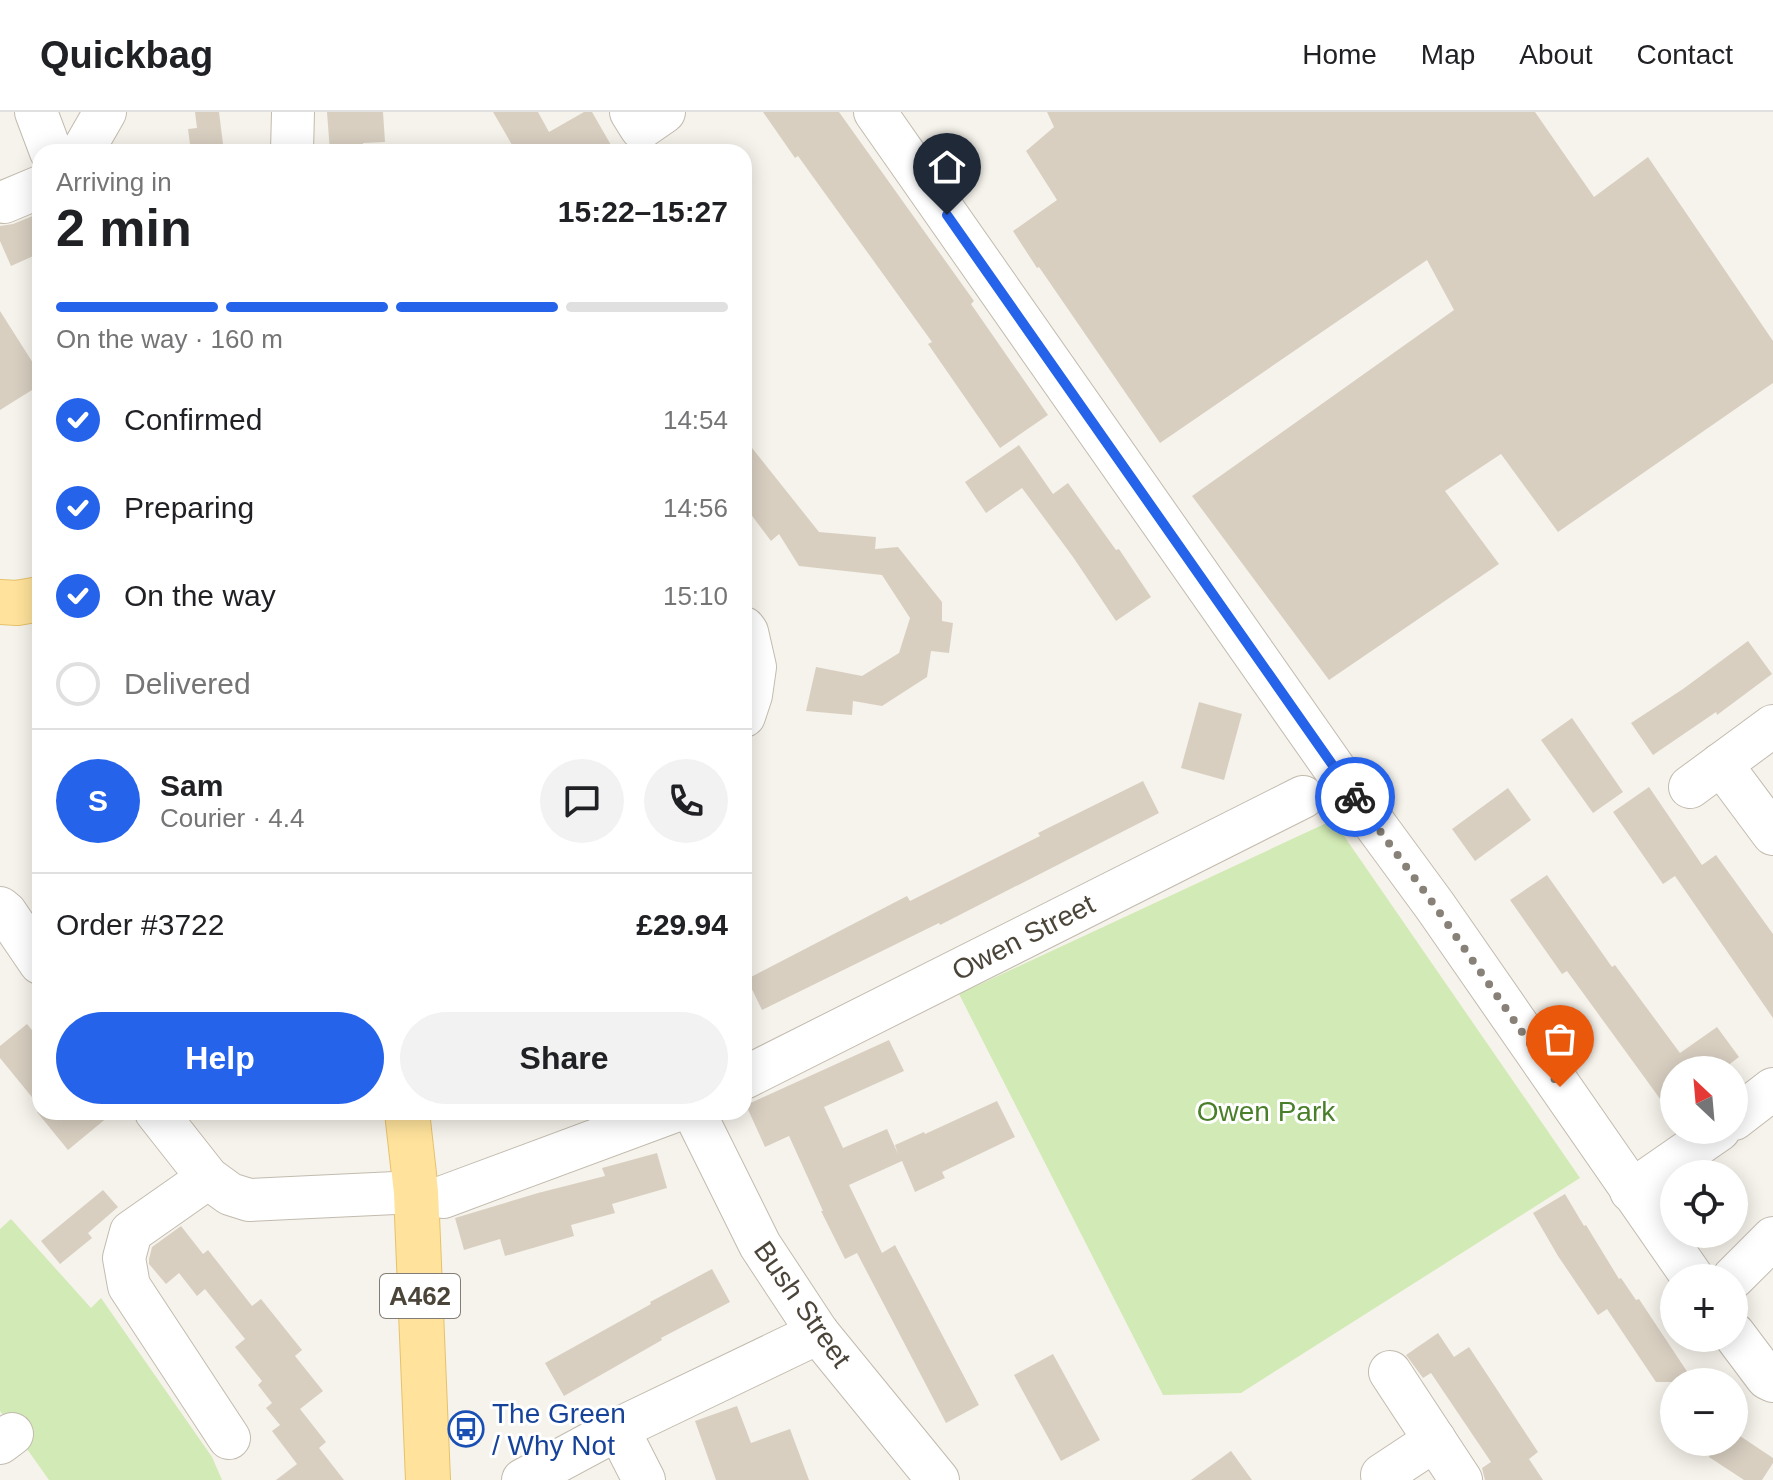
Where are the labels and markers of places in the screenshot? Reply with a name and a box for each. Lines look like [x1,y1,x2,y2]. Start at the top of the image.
pin [913,133,981,215]
pin [1526,1005,1594,1087]
place label: The Green / Why Not [492,1398,626,1461]
bus stop icon: The Green / Why Not [447,1410,485,1448]

